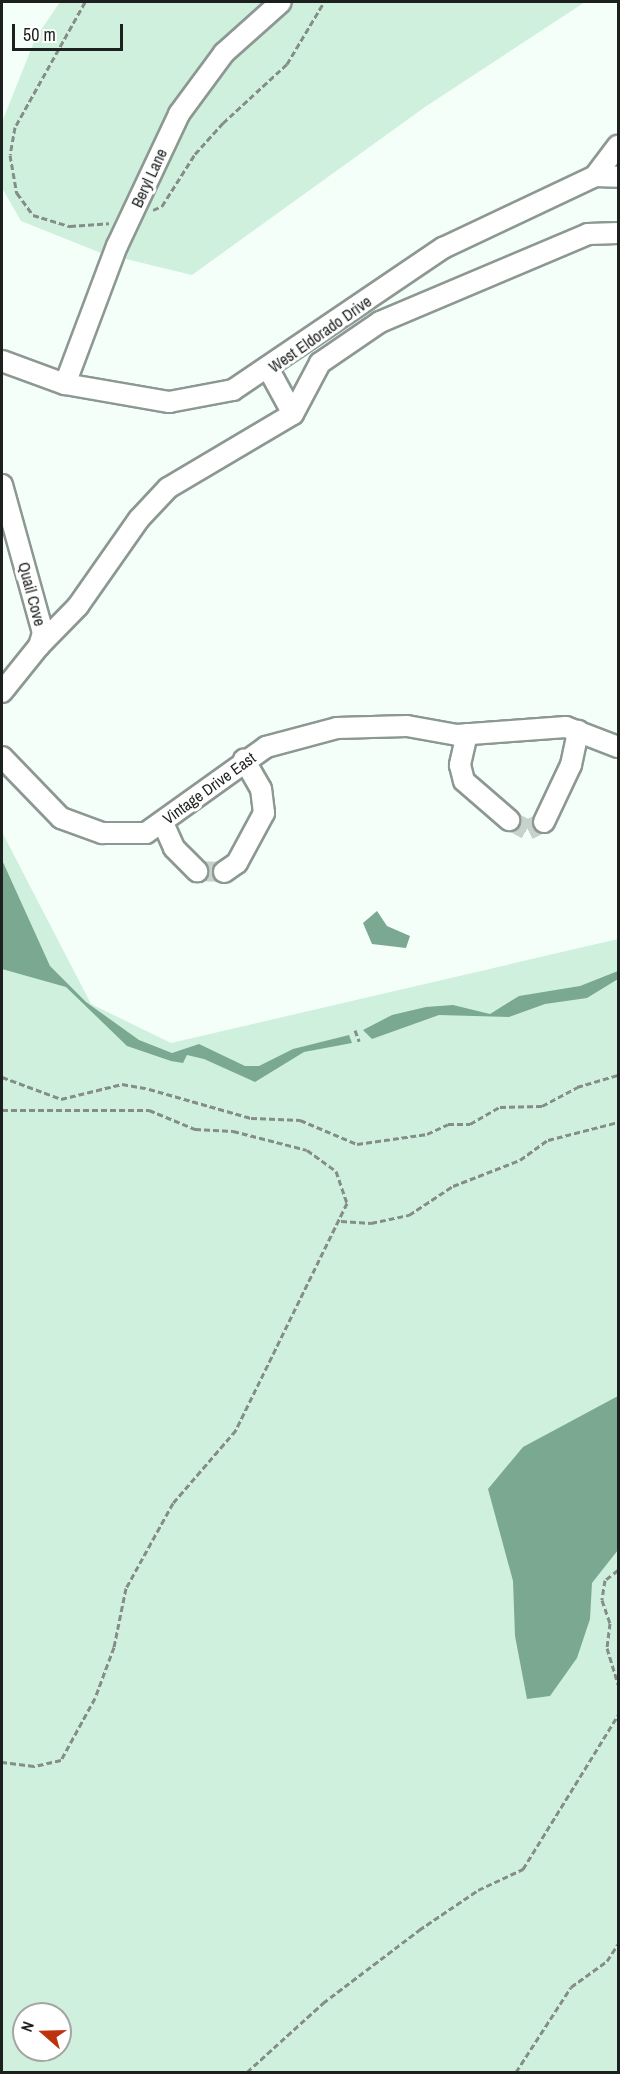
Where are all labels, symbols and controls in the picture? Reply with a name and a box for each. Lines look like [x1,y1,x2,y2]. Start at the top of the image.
scale bar [15,12,126,50]
text: 50 m [23,22,56,47]
street label: Beryl Lane [127,146,171,210]
street label: West Eldorado Drive [265,291,375,377]
street label: Quail Cove [14,560,50,628]
street label: Vintage Drive East [159,748,259,828]
north arrow [12,2002,72,2062]
text: N [15,2018,39,2035]

